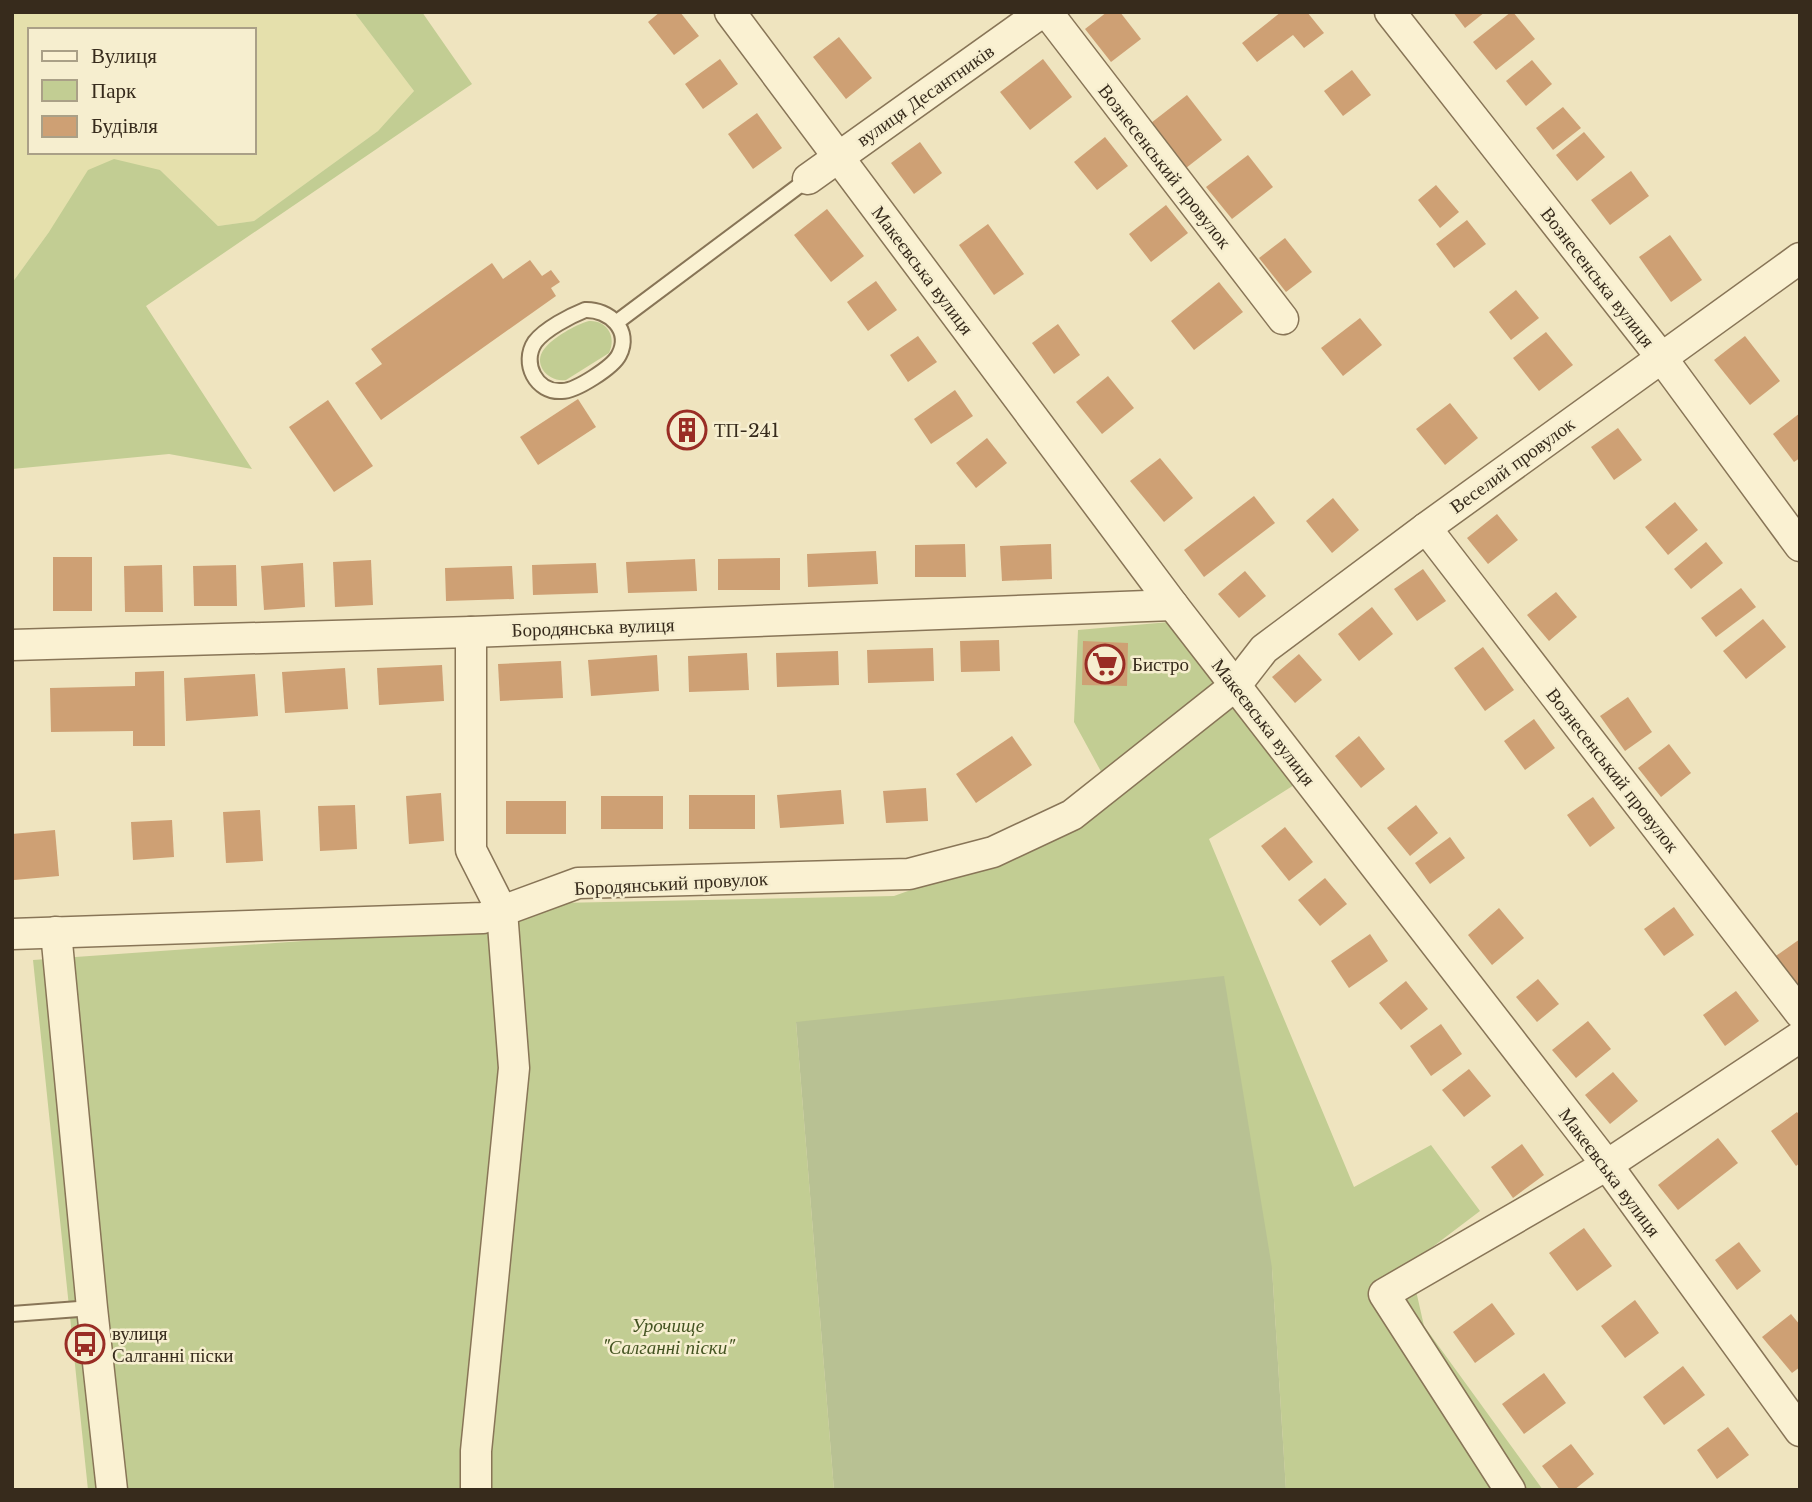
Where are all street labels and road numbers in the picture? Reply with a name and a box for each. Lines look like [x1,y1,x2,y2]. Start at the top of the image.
street label: вулиця Десантників [852,39,998,151]
street label: Вознесенський провулок [1093,79,1236,254]
street label: Макеєвська вулиця [867,201,979,339]
street label: Вознесенська вулиця [1536,203,1660,352]
street label: Веселий провулок [1446,412,1580,518]
street label: Бородянська вулиця [511,613,675,642]
street label: Макеєвська вулиця [1207,654,1321,791]
street label: Вознесенський провулок [1541,683,1684,858]
street label: Бородянський провулок [574,867,769,900]
street label: Макеєвська вулиця [1554,1103,1666,1241]

